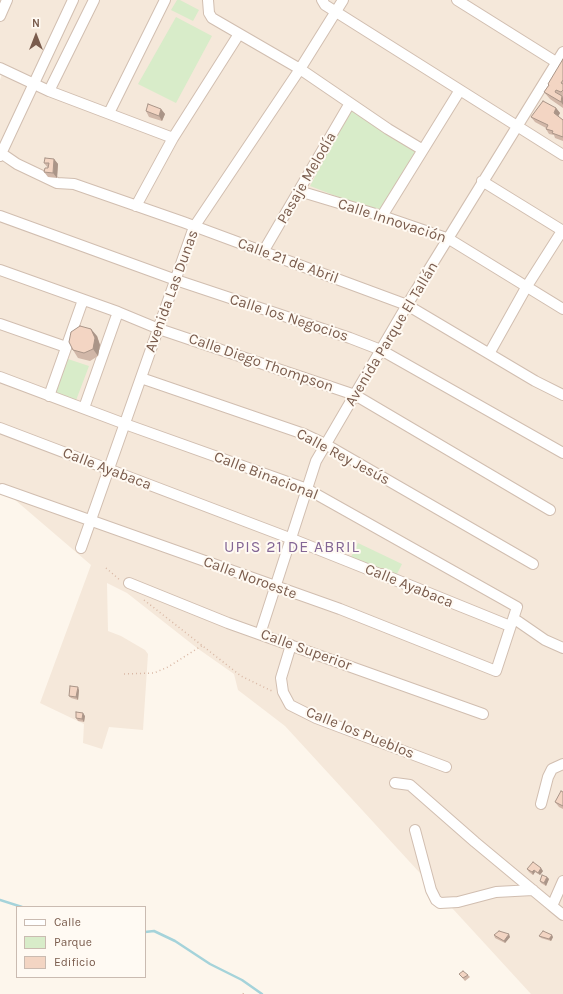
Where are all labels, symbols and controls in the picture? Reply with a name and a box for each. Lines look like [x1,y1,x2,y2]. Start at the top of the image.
north arrow [16,16,56,56]
text: N [32,17,40,30]
street label: Pasaje Melodía [273,129,341,227]
street label: Calle Innovación [336,195,448,247]
street label: Avenida Las Dunas [142,227,202,355]
street label: Calle 21 de Abril [235,234,341,288]
street label: Avenida Parque El Tallán [342,259,442,409]
street label: Calle los Negocios [227,290,351,346]
street label: Calle Diego Thompson [186,330,336,396]
street label: Calle Rey Jesús [293,425,393,489]
street label: Calle Ayabaca [60,444,154,494]
street label: Calle Binacional [211,448,321,504]
district label: UPIS 21 DE ABRIL [224,537,360,557]
street label: Calle Noroeste [201,553,299,603]
street label: Calle Ayabaca [362,560,456,612]
street label: Calle Superior [258,625,354,675]
street label: Calle los Pueblos [303,703,417,763]
legend [16,906,146,978]
text: Calle [54,915,81,929]
text: Parque [54,935,92,949]
text: Edificio [54,955,95,969]

